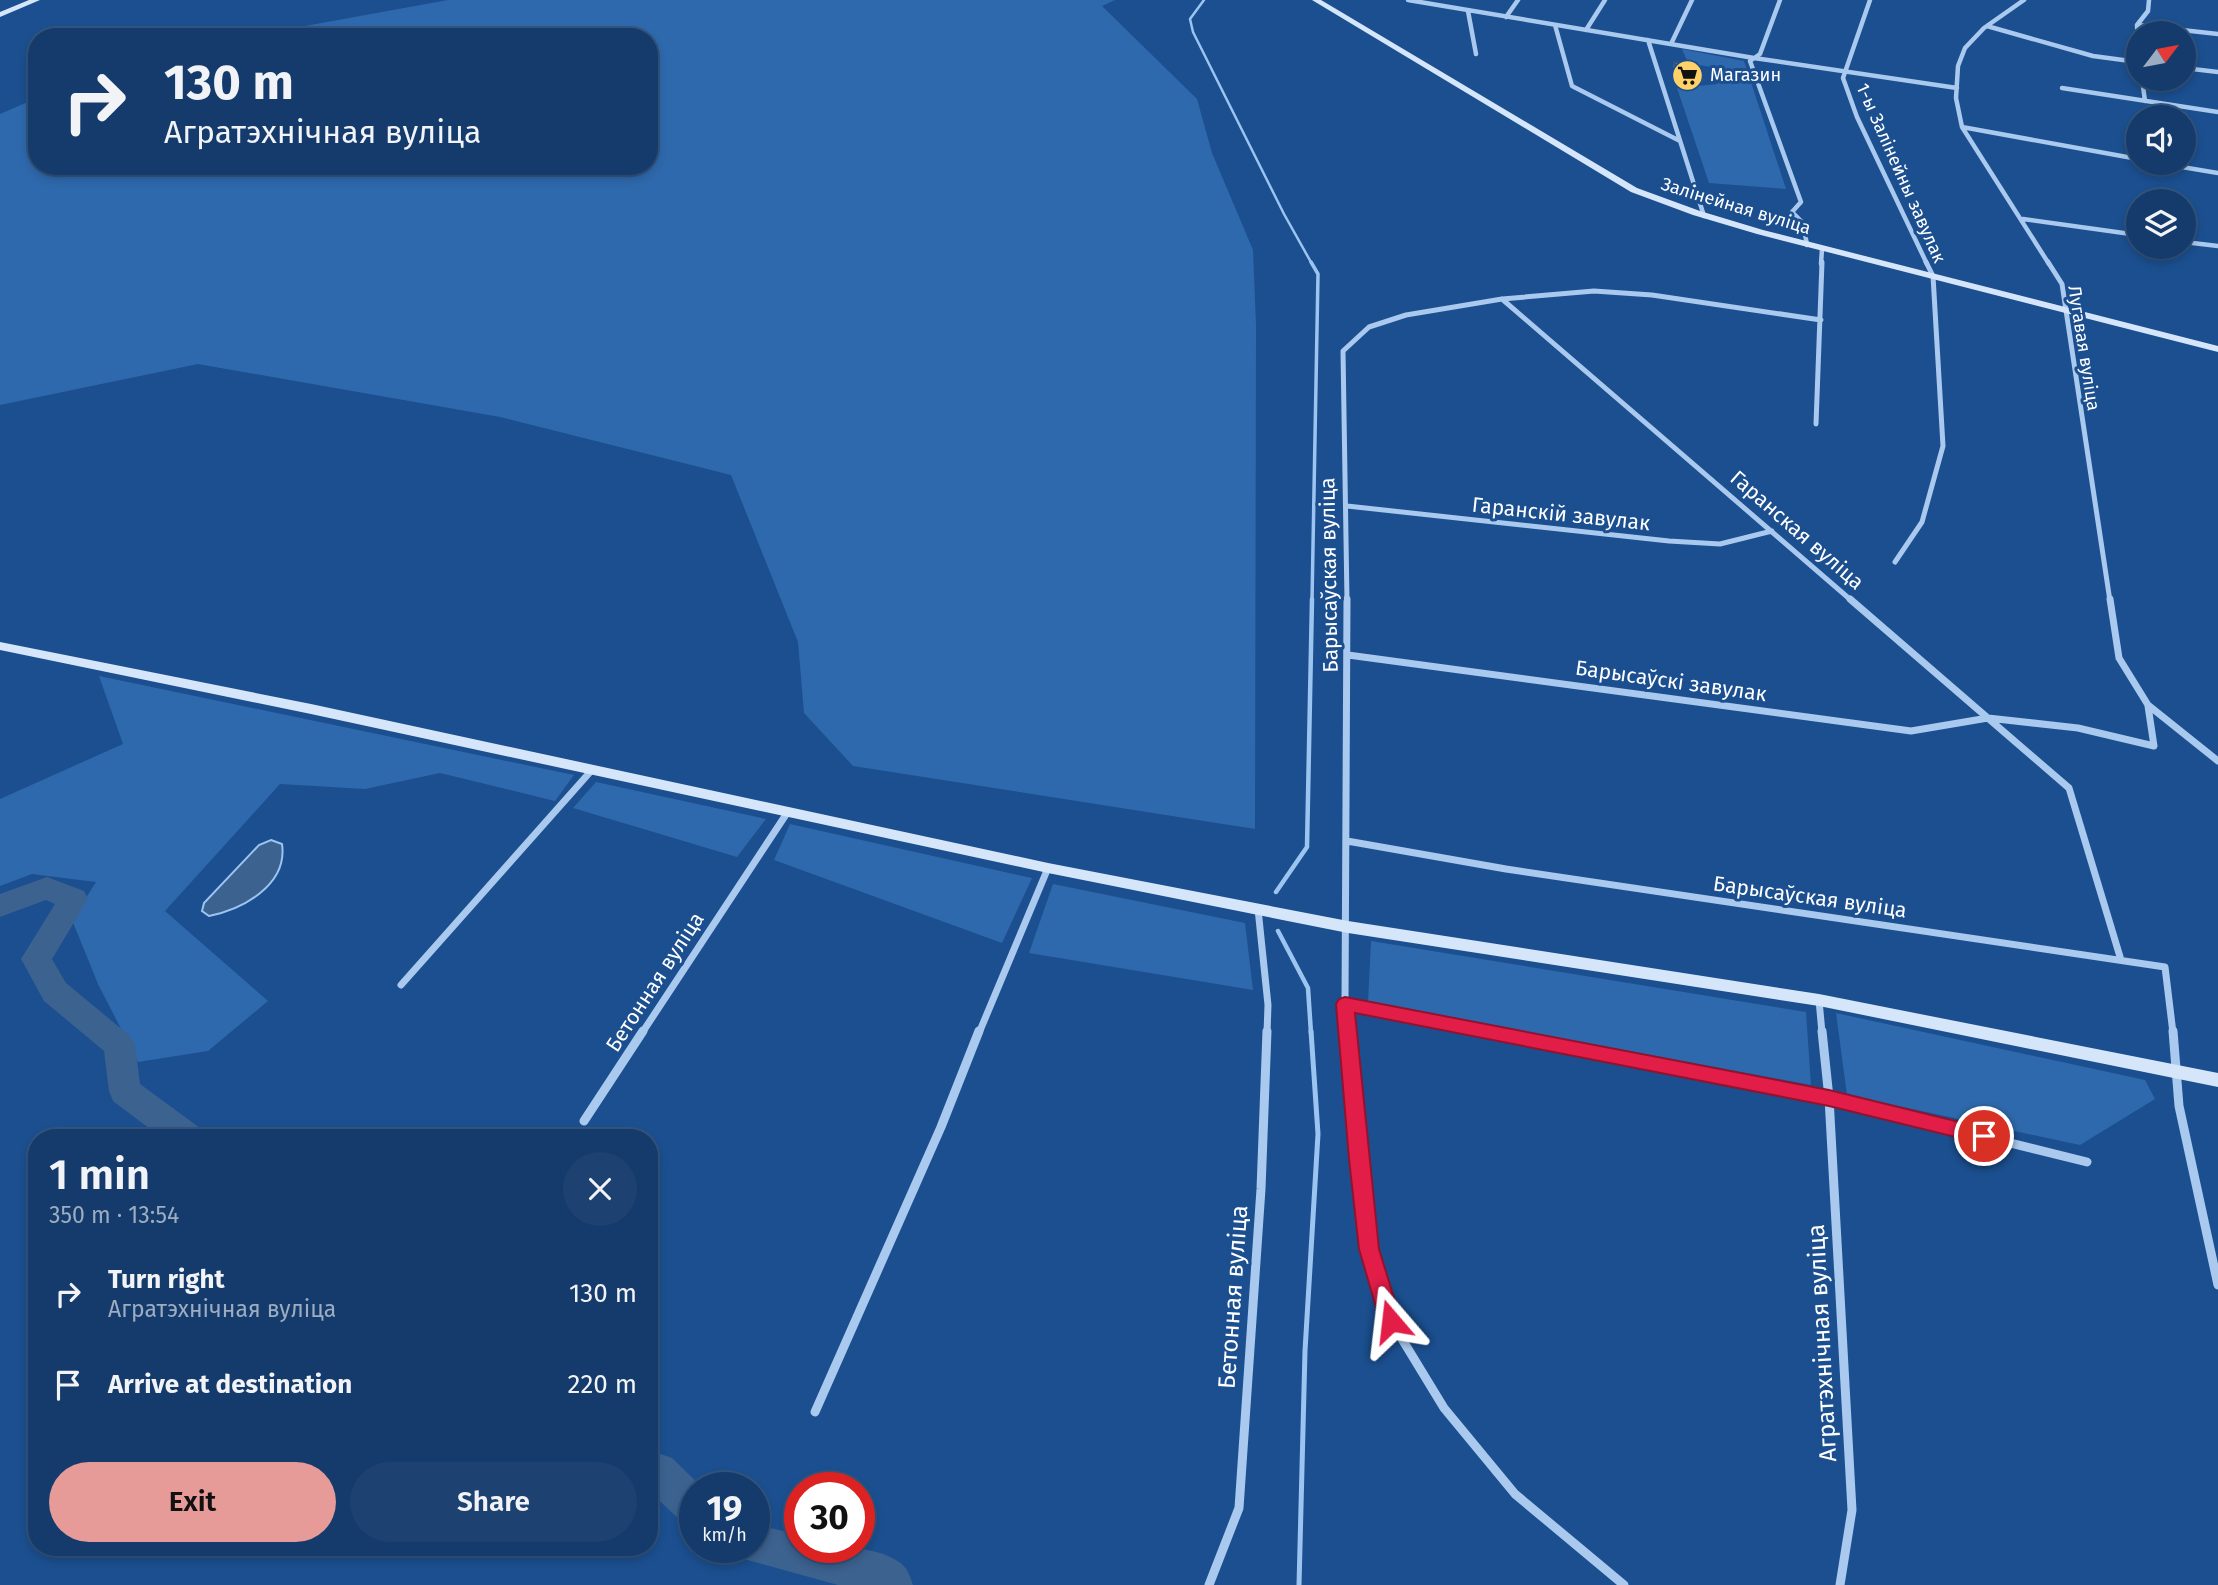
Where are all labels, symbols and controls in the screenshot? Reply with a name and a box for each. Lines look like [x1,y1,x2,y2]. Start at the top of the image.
north arrow [2126,21,2196,91]
map controls [2126,21,2196,259]
text: 130 m [164,53,294,112]
icon: right [49,56,140,147]
supermarket icon: Магазин [1670,58,1704,92]
place label: Магазин [1710,64,1781,86]
street label: 1-ы Залінейны завулак [1851,80,1951,267]
button: sound [2126,105,2196,175]
text: Агратэхнічная вуліца [164,113,481,151]
street label: Залінейная вуліца [1658,173,1814,239]
button: layers [2126,189,2196,259]
street label: Лугавая вуліца [2063,284,2105,412]
street label: Гаранская вуліца [1725,465,1869,595]
street label: Барысаўская вуліца [1314,477,1344,673]
street label: Гаранскій завулак [1471,492,1651,536]
street label: Барысаўскі завулак [1574,655,1768,707]
street label: Барысаўская вуліца [1712,871,1908,923]
street label: Бетонная вуліца [600,907,710,1057]
pin [1954,1106,2014,1166]
icon: arrive [1965,1117,2003,1155]
text: 1 min [49,1150,150,1200]
button: close [563,1152,637,1226]
text: 350 m · 13:54 [49,1201,179,1229]
street label: Бетонная вуліца [1213,1204,1253,1390]
street label: Агратэхнічная вуліца [1802,1223,1842,1463]
text: Turn right [108,1264,225,1295]
icon: right [49,1275,87,1313]
text: 130 m [569,1278,637,1309]
position arrow [1354,1284,1428,1358]
text: Агратэхнічная вуліца [108,1295,336,1323]
icon: arrive [49,1366,87,1404]
text: Arrive at destination [108,1369,352,1400]
text: 220 m [568,1369,637,1400]
button: Exit [49,1462,336,1542]
button: Share [350,1462,637,1542]
speed limit sign: 30 [784,1472,875,1563]
text: 19 [707,1487,742,1529]
text: km/h [702,1524,747,1546]

